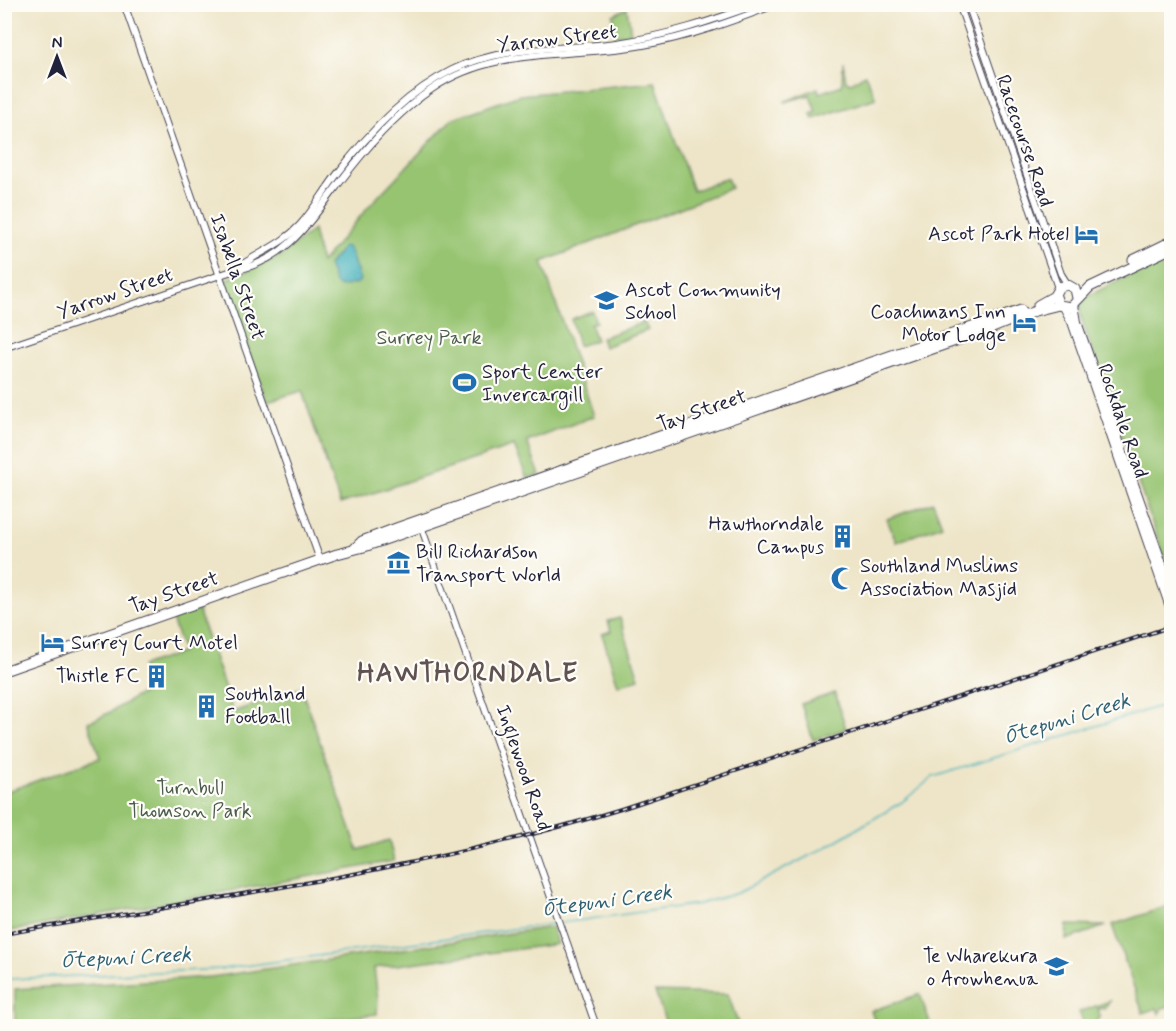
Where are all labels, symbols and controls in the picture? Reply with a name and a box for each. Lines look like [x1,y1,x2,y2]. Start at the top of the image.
street label: Yarrow Street [496,18,618,60]
north arrow [27,27,87,87]
text: N [52,33,62,54]
street label: Racecourse Road [989,71,1059,211]
street label: Isabella Street [203,210,271,344]
place label: Ascot Park Hotel [928,221,1069,248]
hotel icon: Ascot Park Hotel [1074,221,1100,247]
street label: Yarrow Street [54,262,176,326]
place label: Ascot Community School [625,277,781,327]
school or university icon: Ascot Community School [594,288,620,314]
place label: Coachmans Inn Motor Lodge [870,299,1006,350]
hotel icon: Coachmans Inn Motor Lodge [1011,310,1037,336]
park label: Surrey Park [376,325,482,352]
place label: Sport Center Invercargill [482,359,603,410]
street label: Rockdale Road [1090,360,1154,482]
sports icon: Sport Center Invercargill [451,370,477,396]
street label: Tay Street [654,383,750,439]
place label: Hawthorndale Campus [709,511,824,561]
building icon: Hawthorndale Campus [829,523,855,549]
place label: Bill Richardson Transport World [416,539,561,589]
museum icon: Bill Richardson Transport World [385,550,411,576]
place label: Southland Muslims Association Masjid [860,553,1018,603]
street label: Tay Street [126,565,222,621]
mosque icon: Southland Muslims Association Masjid [829,565,855,591]
hotel icon: Surrey Court Motel [40,630,66,656]
place label: Surrey Court Motel [71,630,238,657]
district label: HAWTHORNDALE [357,657,579,691]
place label: Thistle FC [56,663,139,690]
building icon: Thistle FC [144,663,170,689]
place label: Southland Football [225,681,305,731]
water label: Ōtepuni Creek [1000,686,1134,752]
building icon: Southland Football [194,693,220,719]
street label: Inglewood Road [487,701,557,835]
park label: Turnbull Thomson Park [128,775,252,825]
water label: Ōtepuni Creek [540,878,674,924]
water label: Ōtepuni Creek [60,941,192,975]
place label: Te Wharekura o Arowhenua [923,943,1039,993]
school or university icon: Te Wharekura o Arowhenua [1043,954,1069,980]

